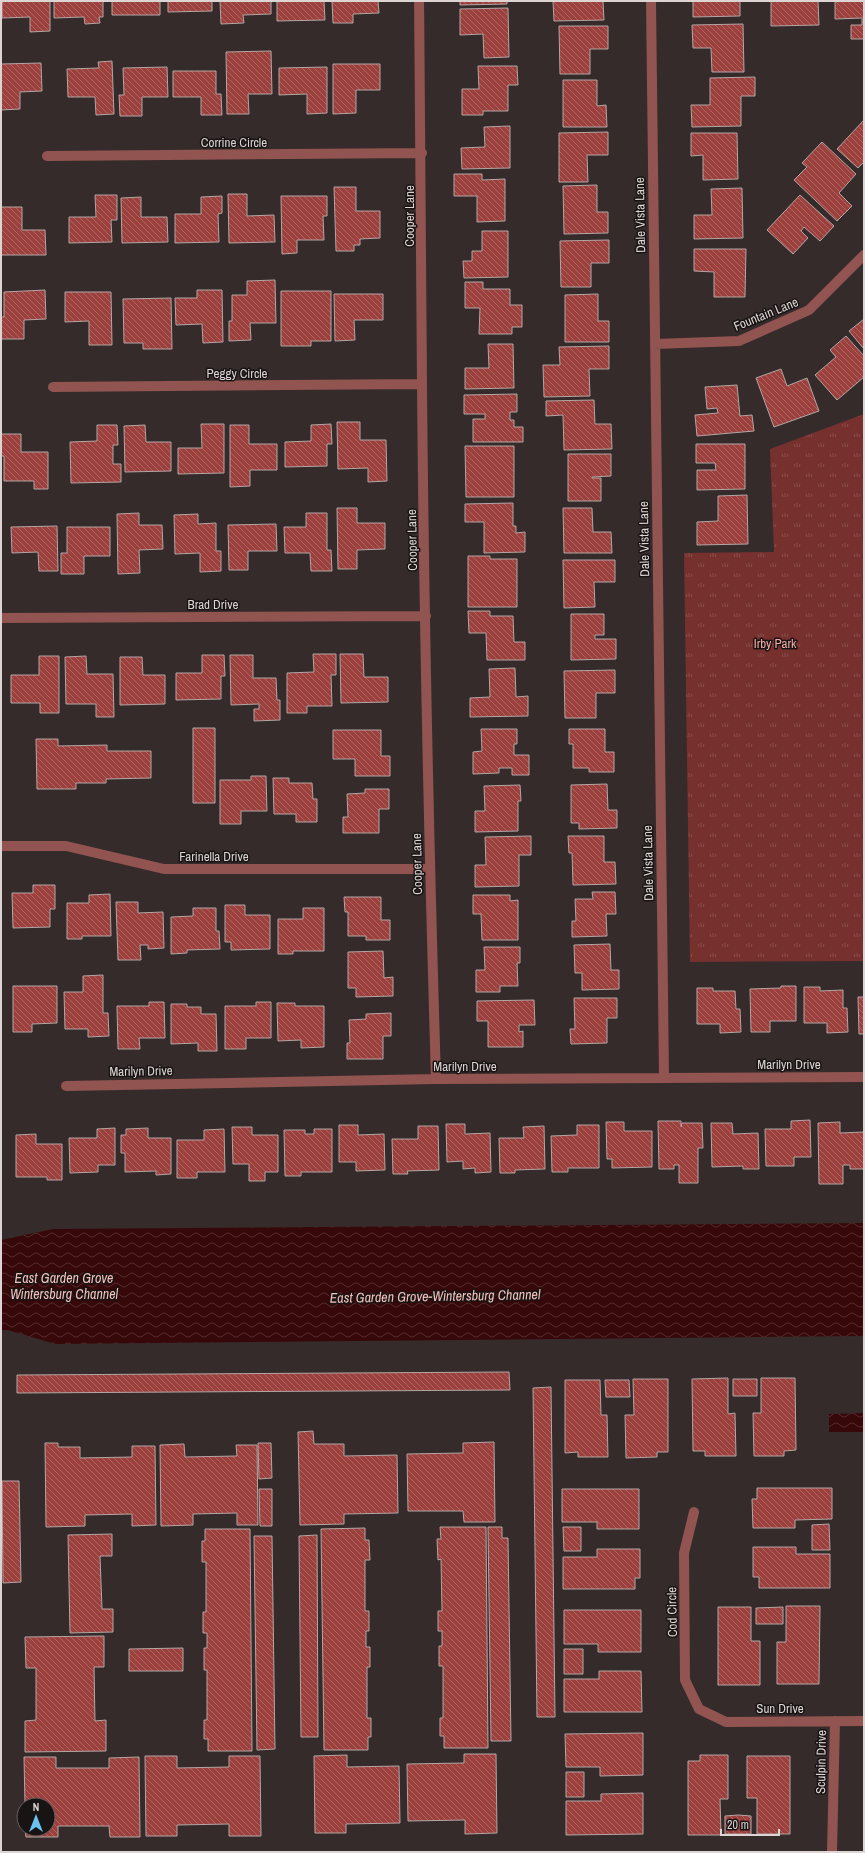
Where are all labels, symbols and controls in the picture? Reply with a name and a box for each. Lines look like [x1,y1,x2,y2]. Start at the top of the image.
street label: Corrine Circle [201,134,267,151]
street label: Dale Vista Lane [631,177,649,253]
street label: Cooper Lane [401,185,418,247]
street label: Fountain Lane [731,293,801,335]
street label: Peggy Circle [206,365,268,382]
street label: Dale Vista Lane [635,501,653,577]
street label: Cooper Lane [403,509,421,571]
street label: Brad Drive [188,596,239,613]
park label: Irby Park [754,635,797,652]
street label: Dale Vista Lane [639,825,657,901]
street label: Cooper Lane [408,833,426,895]
street label: Farinella Drive [179,848,249,865]
street label: Marilyn Drive [757,1056,821,1073]
street label: Marilyn Drive [433,1058,497,1075]
street label: Marilyn Drive [109,1062,173,1080]
water label: East Garden Grove Wintersburg Channel [10,1269,119,1303]
water label: East Garden Grove-Wintersburg Channel [329,1285,541,1307]
street label: Cod Circle [663,1587,681,1637]
street label: Sun Drive [756,1700,804,1717]
street label: Sculpin Drive [812,1730,830,1794]
north arrow [16,1797,56,1837]
text: N [33,1800,39,1814]
scale bar [721,1811,779,1837]
text: 20 m [727,1817,749,1833]

